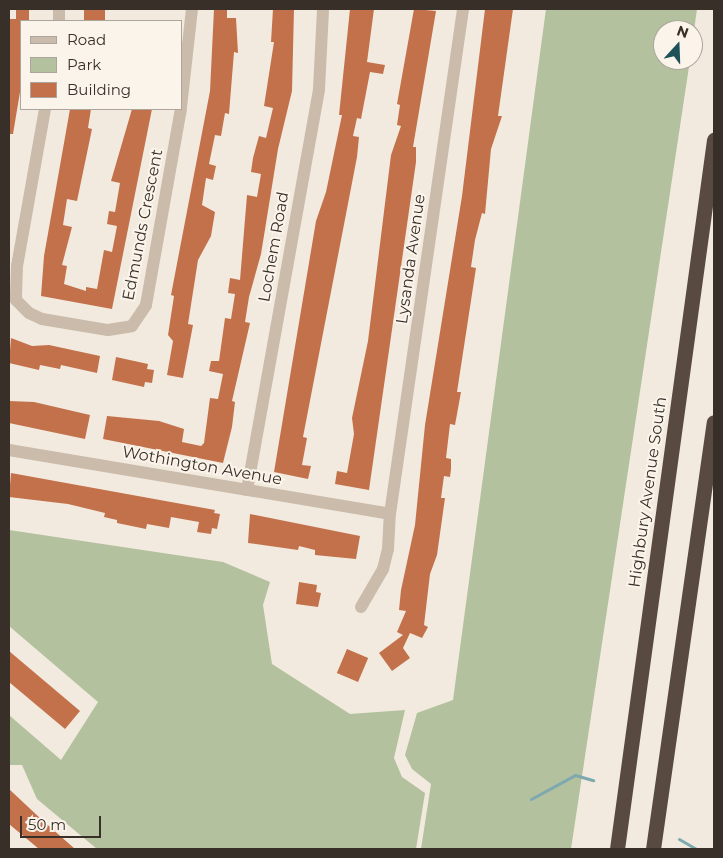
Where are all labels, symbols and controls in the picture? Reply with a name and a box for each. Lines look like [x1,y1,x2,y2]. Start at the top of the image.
legend [20,20,182,110]
north arrow [653,20,703,70]
text: N [674,21,691,42]
text: Road [67,30,106,49]
text: Park [67,55,101,74]
text: Building [67,80,131,99]
street label: Edmunds Crescent [119,148,167,302]
street label: Lochem Road [255,190,293,304]
street label: Lysanda Avenue [392,193,430,325]
street label: Highbury Avenue South [625,395,671,589]
street label: Wothington Avenue [121,442,283,490]
scale bar [22,806,104,838]
text: 50 m [28,815,66,834]

